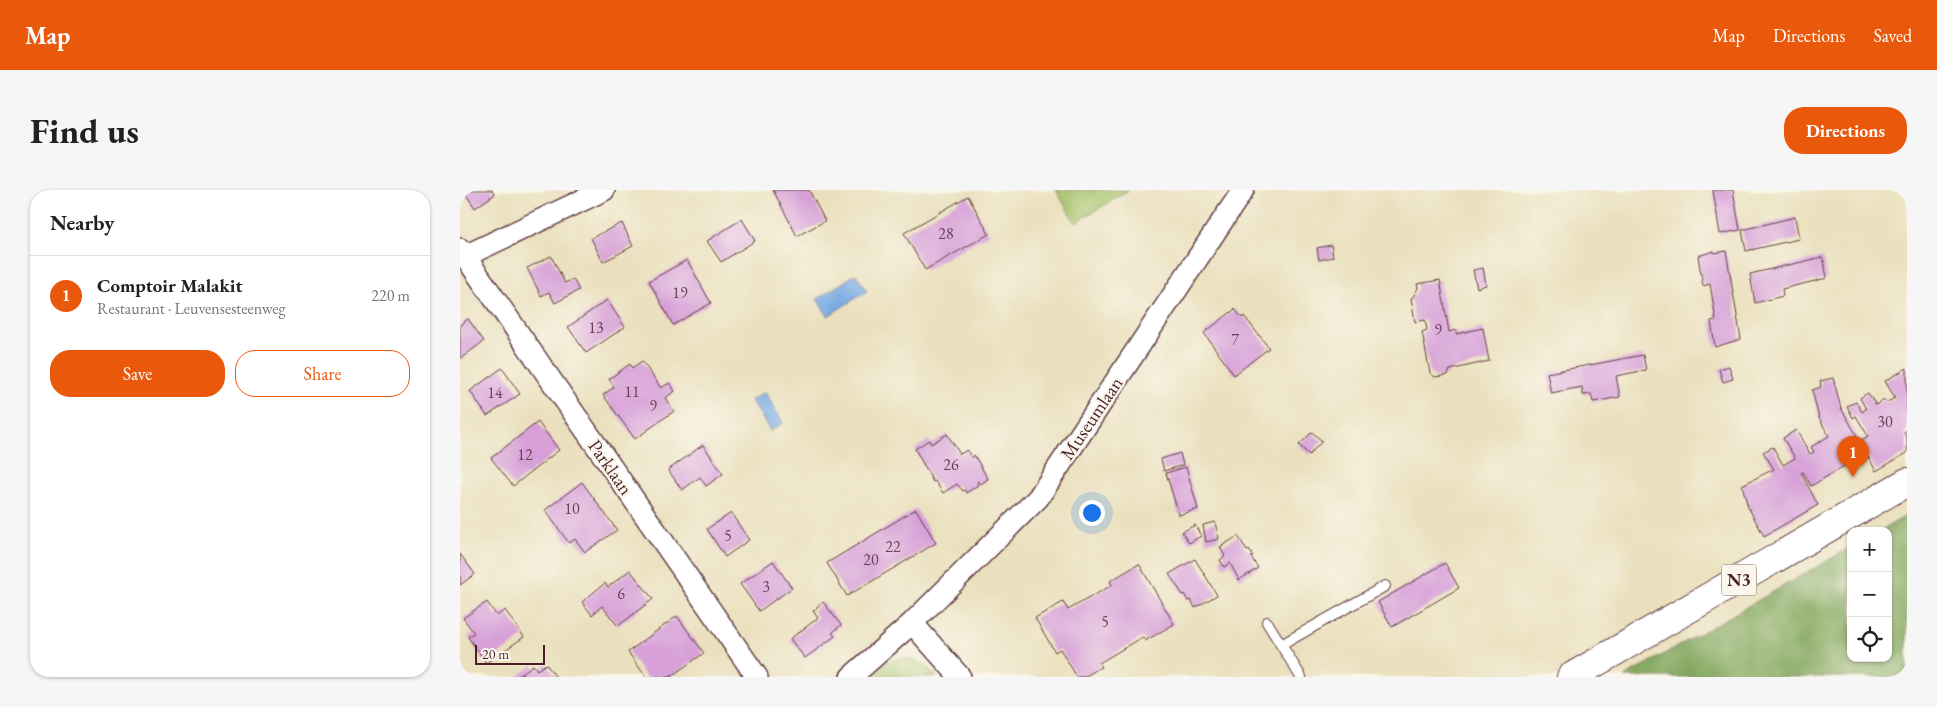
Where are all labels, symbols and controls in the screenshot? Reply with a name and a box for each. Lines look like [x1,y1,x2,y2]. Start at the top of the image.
text: Map [25,20,70,51]
text: Map [1713,24,1745,47]
text: Directions [1773,24,1845,47]
text: Saved [1873,24,1912,47]
button: Directions [1784,107,1907,154]
text: Find us [30,108,139,153]
text: Nearby [50,209,114,236]
house number: 28 [938,223,954,244]
text: Comptoir Malakit [97,273,243,298]
house number: 19 [672,282,688,303]
text: 1 [62,285,70,306]
text: 220 m [371,285,410,306]
text: Restaurant · Leuvensesteenweg [97,298,286,319]
house number: 13 [588,317,604,338]
house number: 9 [1434,319,1442,340]
house number: 7 [1231,329,1239,350]
button: Save [50,350,225,397]
button: Share [235,350,410,397]
street label: Museumlaan [1054,372,1128,465]
house number: 11 [624,381,640,402]
house number: 14 [487,382,503,403]
house number: 9 [649,395,657,416]
house number: 30 [1877,411,1893,432]
street label: Parklaan [583,435,639,500]
pin: 1 [1837,436,1869,477]
house number: 12 [517,444,533,465]
house number: 26 [943,454,959,475]
house number: 10 [564,498,580,519]
your location [1079,500,1105,526]
house number: 5 [724,525,732,546]
map controls [1847,527,1892,662]
button: + [1847,527,1892,572]
house number: 22 [885,536,901,557]
house number: 20 [863,549,879,570]
road number: N3 [1722,564,1756,596]
button: − [1847,572,1892,617]
house number: 3 [762,576,770,597]
house number: 6 [617,583,625,604]
house number: 5 [1101,611,1109,632]
button: locate [1847,617,1892,662]
scale bar [475,642,545,665]
text: 20 m [482,645,509,663]

